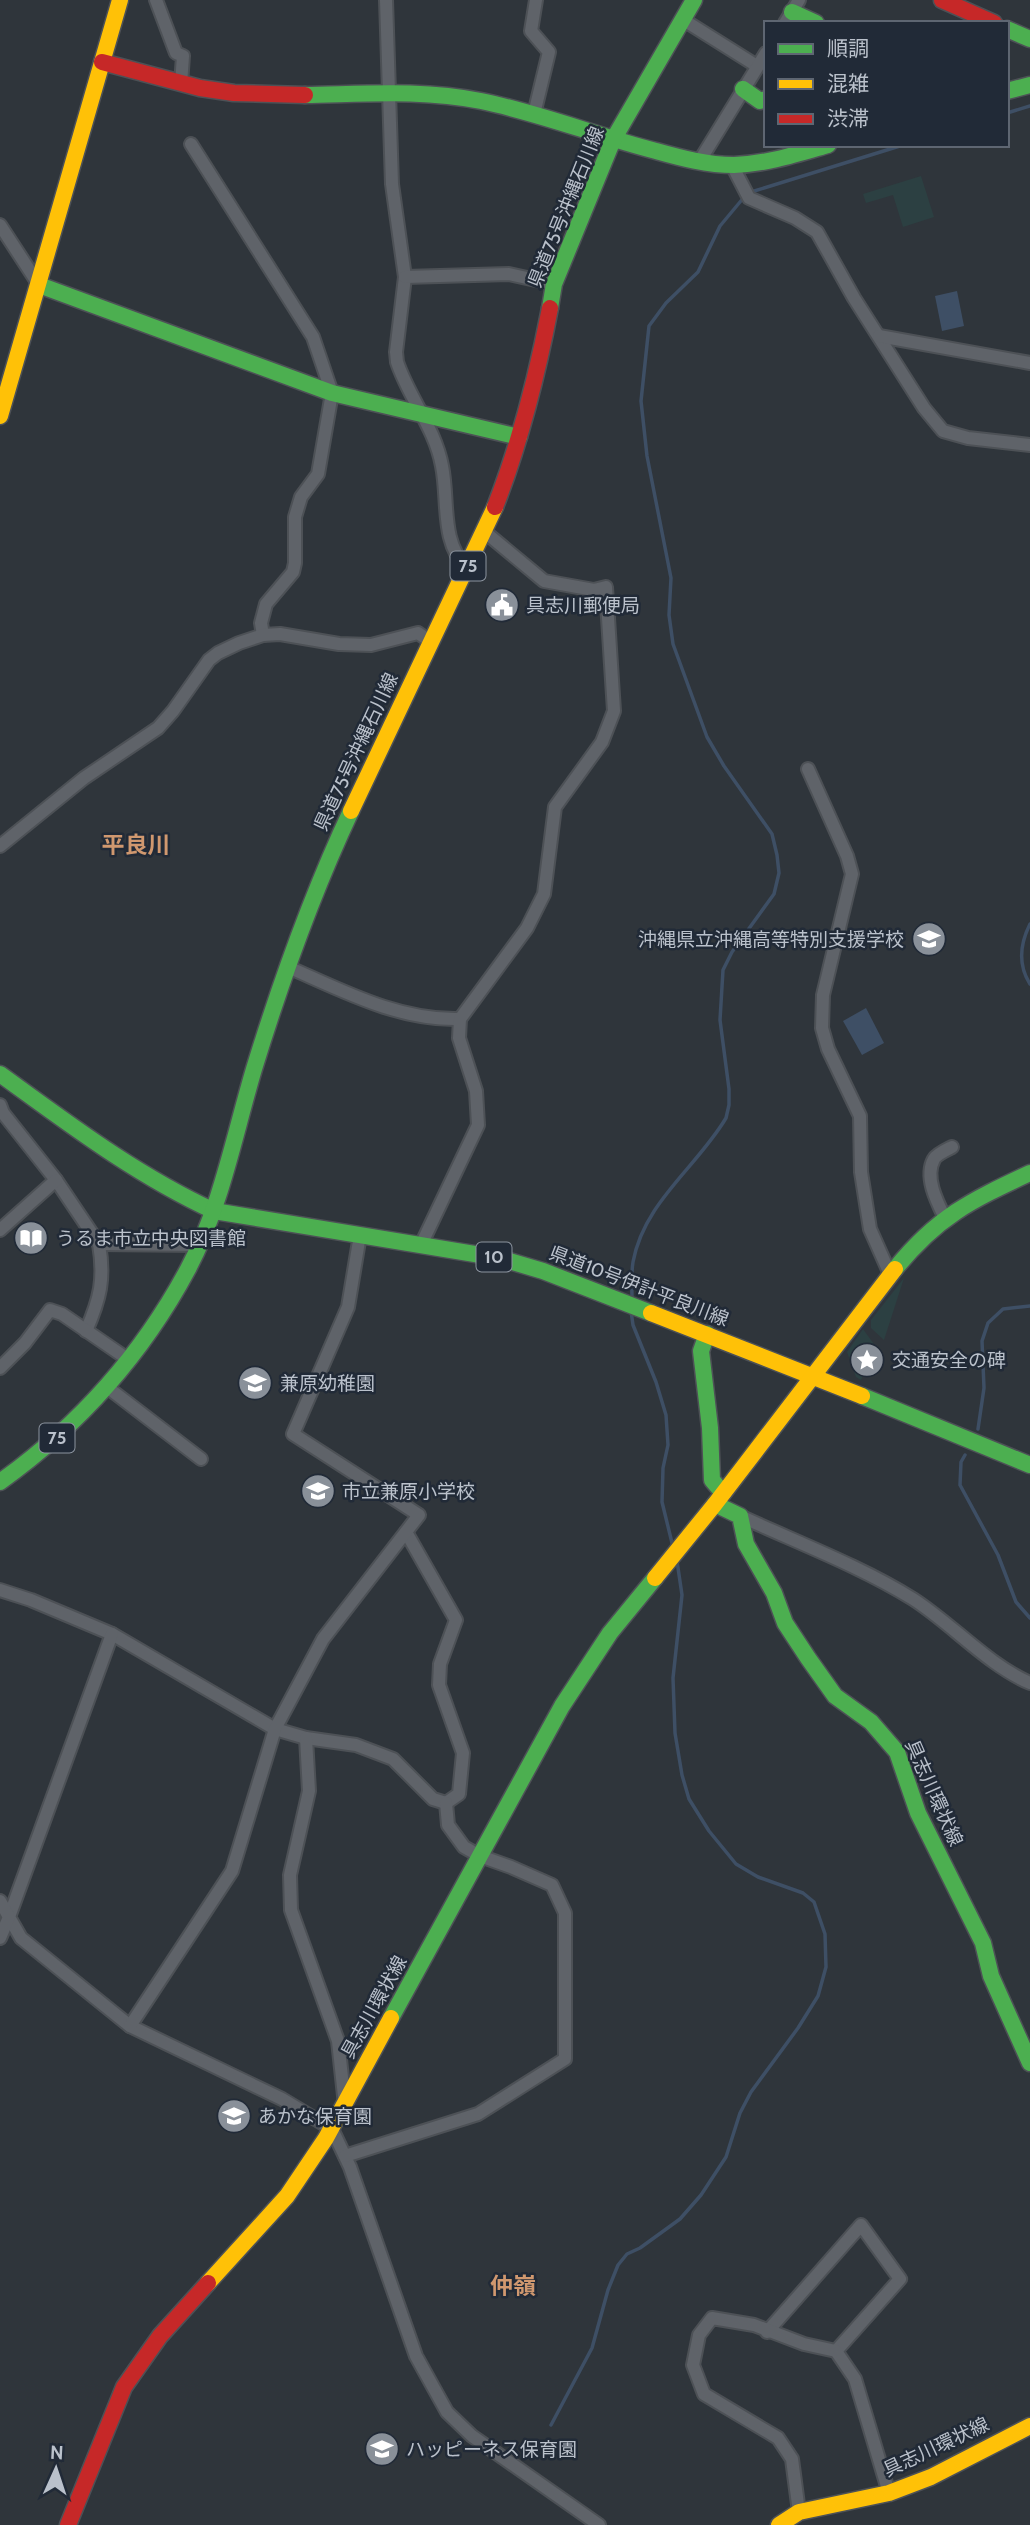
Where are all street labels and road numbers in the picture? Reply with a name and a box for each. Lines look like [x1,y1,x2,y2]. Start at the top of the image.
street label: 県道75号沖縄石川線 [523,123,609,291]
road number: 75 [450,552,486,580]
street label: 県道75号沖縄石川線 [309,669,403,835]
street label: 県道10号伊計平良川線 [546,1241,732,1331]
road number: 10 [476,1242,512,1272]
road number: 75 [40,1423,74,1452]
street label: 具志川環状線 [900,1736,968,1850]
street label: 具志川環状線 [336,1952,412,2062]
street label: 具志川環状線 [879,2412,993,2482]

